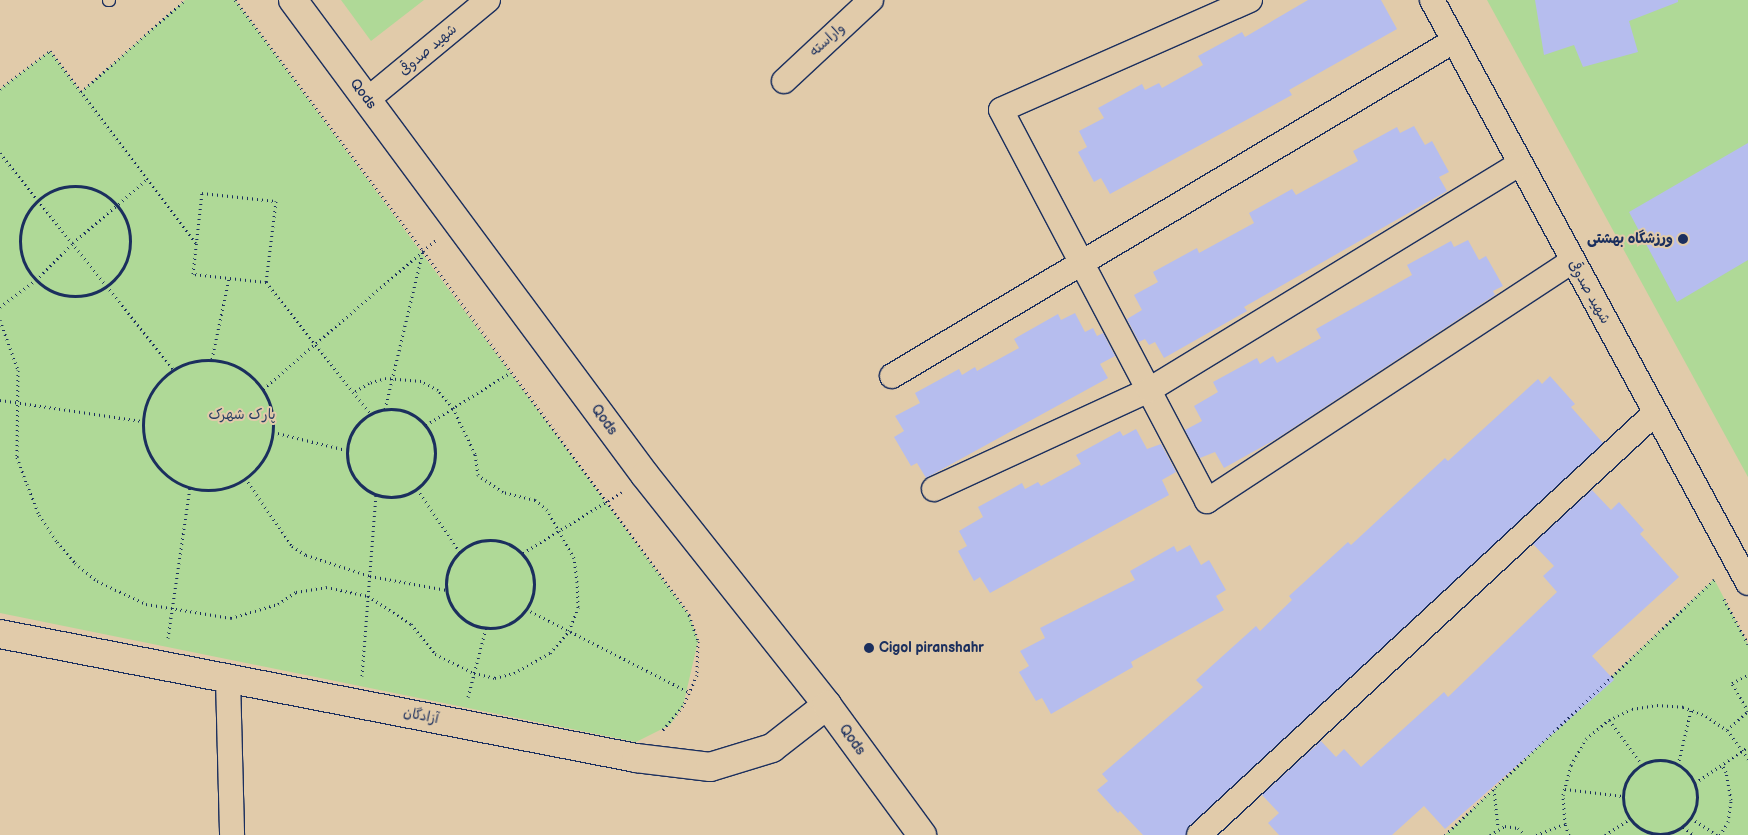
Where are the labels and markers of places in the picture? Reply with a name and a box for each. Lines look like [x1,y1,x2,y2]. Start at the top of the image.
place label: ورزشگاه بهشتی [1587,231,1673,247]
marker: ورزشگاه بهشتی [1677,233,1689,245]
place label: Cigol piranshahr [879,640,984,656]
marker: Cigol piranshahr [863,642,875,654]

